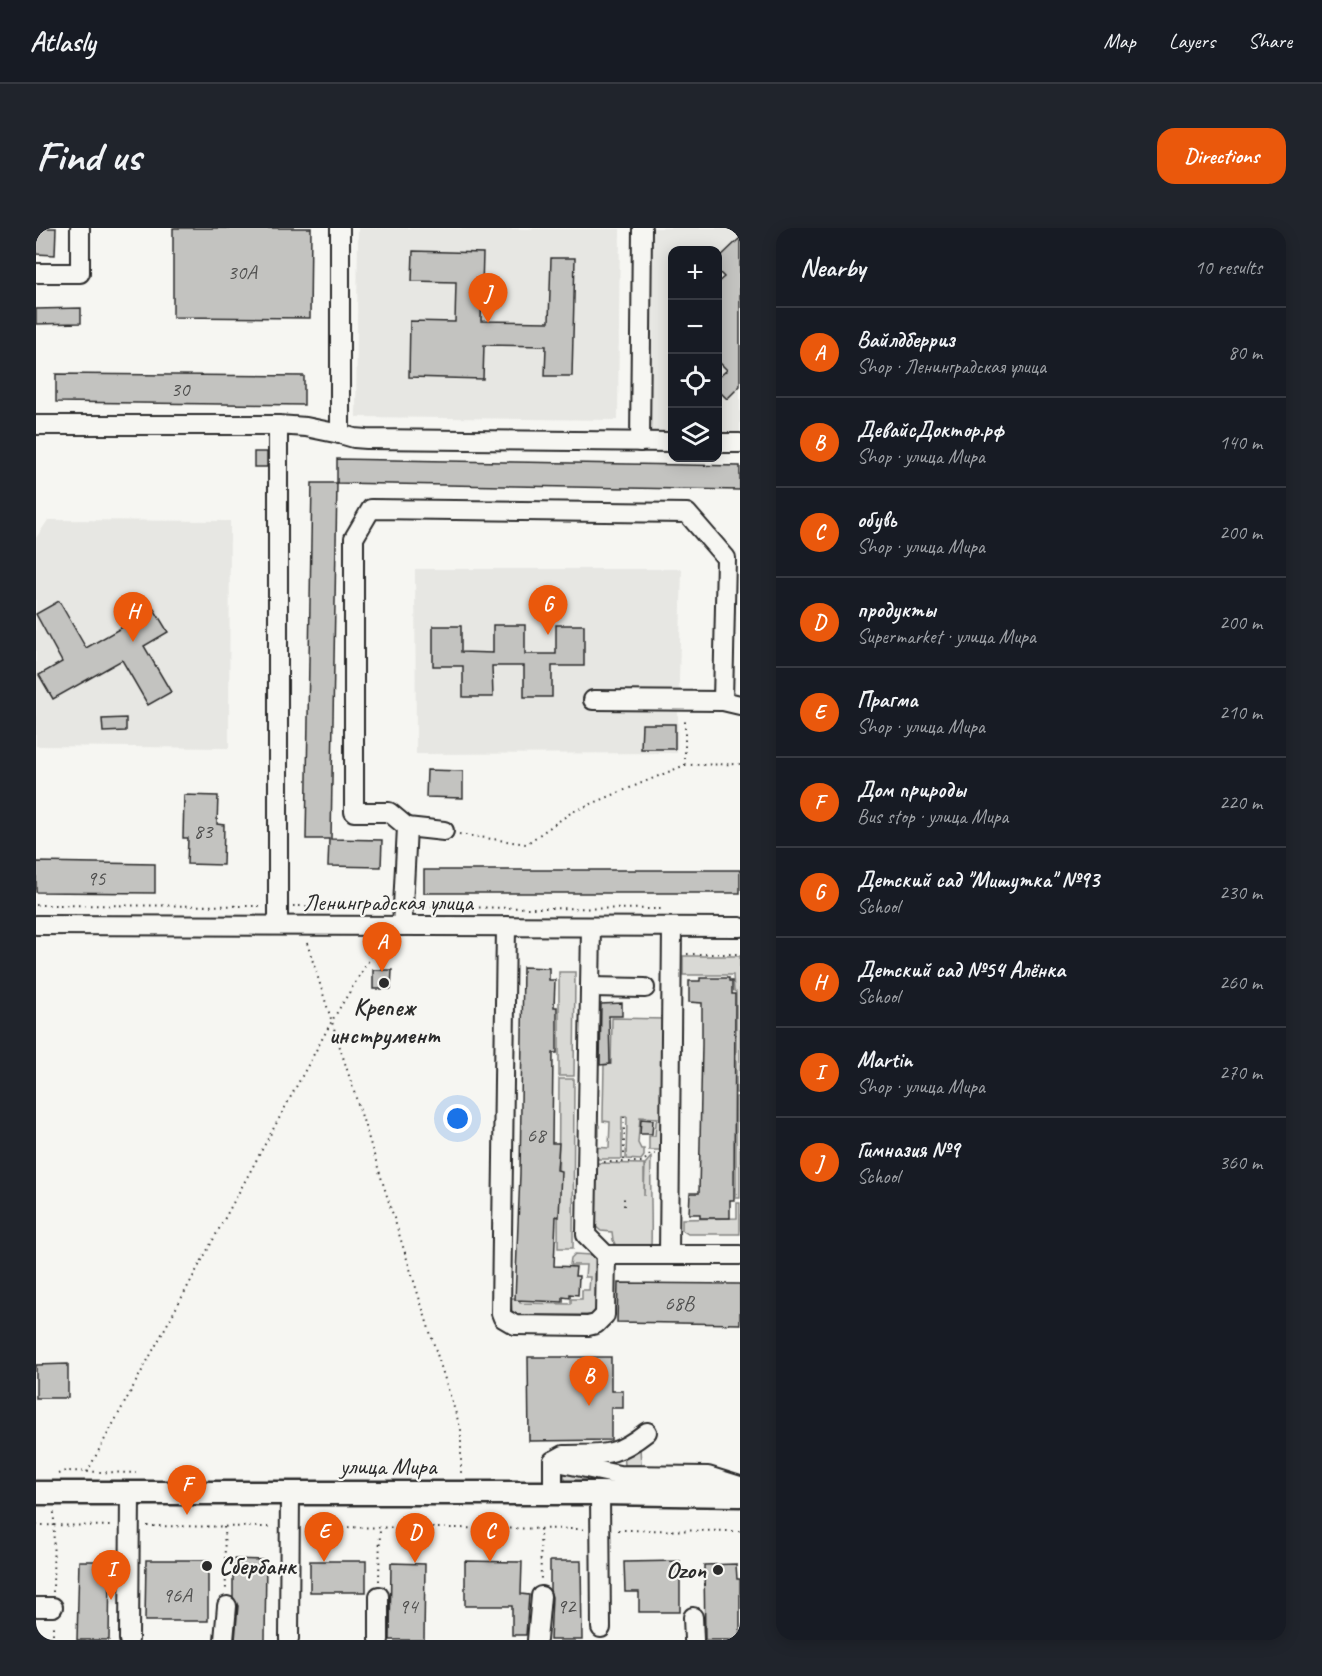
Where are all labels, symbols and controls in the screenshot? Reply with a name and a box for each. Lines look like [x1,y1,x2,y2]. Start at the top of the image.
text: Atlasly [30,24,95,59]
text: Map [1103,28,1136,54]
text: Layers [1169,28,1215,54]
text: Share [1248,28,1292,54]
button: Directions [1157,128,1286,184]
text: Find us [36,130,141,183]
map controls [668,246,722,462]
button: + [668,246,722,300]
text: Nearby [800,251,865,284]
text: 10 results [1194,255,1262,280]
house number: 30А [227,259,258,285]
pin: J [468,274,508,323]
button: − [668,300,722,354]
text: Вайлдберриз [857,326,955,354]
text: A [814,340,825,365]
text: 80 m [1228,340,1262,365]
button: locate [668,354,722,408]
text: Shop · Ленинградская улица [857,354,1046,379]
house number: 30 [171,376,191,402]
button: layers [668,408,722,462]
text: ДевайсДоктор.рф [857,416,1004,444]
text: B [814,430,825,455]
text: 140 m [1219,430,1262,455]
text: Shop · улица Мира [857,444,985,469]
text: обувь [857,506,896,534]
text: C [815,520,824,545]
text: 200 m [1219,520,1262,545]
text: Shop · улица Мира [857,534,985,559]
pin: G [528,586,568,635]
pin: H [114,592,152,642]
text: продукты [857,596,936,624]
text: D [814,610,825,635]
text: 200 m [1219,610,1262,635]
text: Supermarket · улица Мира [857,624,1036,649]
text: Прагма [857,686,918,714]
text: E [814,700,825,725]
text: 210 m [1219,700,1262,725]
text: Shop · улица Мира [857,714,985,739]
text: Дом природы [857,776,966,804]
text: F [815,790,824,815]
text: 220 m [1219,790,1262,815]
text: Bus stop · улица Мира [857,804,1008,829]
house number: 83 [194,818,214,844]
house number: 95 [87,865,107,891]
text: Детский сад "Мишутка" №93 [857,866,1099,894]
text: G [815,880,824,905]
text: 230 m [1219,880,1262,905]
street label: Ленинградская улица [303,887,474,917]
text: School [857,894,900,919]
pin: A [362,922,402,972]
text: Детский сад №54 Алёнка [857,956,1065,984]
text: H [814,970,825,995]
text: 260 m [1219,970,1262,995]
marker: Крепеж инструмент [377,976,391,990]
text: School [857,984,900,1009]
place label: Крепеж инструмент [329,992,441,1050]
text: Martin [857,1046,912,1074]
text: I [815,1060,824,1085]
text: 270 m [1219,1060,1262,1085]
text: Shop · улица Мира [857,1074,985,1099]
your location [443,1104,472,1133]
house number: 68 [527,1122,548,1148]
text: Гимназия №9 [857,1136,959,1164]
text: J [816,1150,823,1175]
text: 360 m [1219,1150,1262,1175]
text: School [857,1164,900,1189]
house number: 68В [664,1290,696,1316]
pin: B [570,1356,608,1406]
street label: улица Мира [338,1451,438,1481]
pin: F [168,1466,206,1515]
pin: E [304,1512,344,1562]
pin: C [470,1512,510,1562]
pin: D [396,1514,434,1563]
pin: I [92,1550,130,1600]
place label: Сбербанк [219,1551,298,1581]
place label: Ozon [666,1555,707,1585]
marker: Сбербанк [200,1559,214,1573]
marker: Ozon [711,1563,725,1577]
house number: 96А [162,1582,193,1608]
house number: 94 [399,1593,420,1619]
house number: 92 [557,1593,577,1619]

